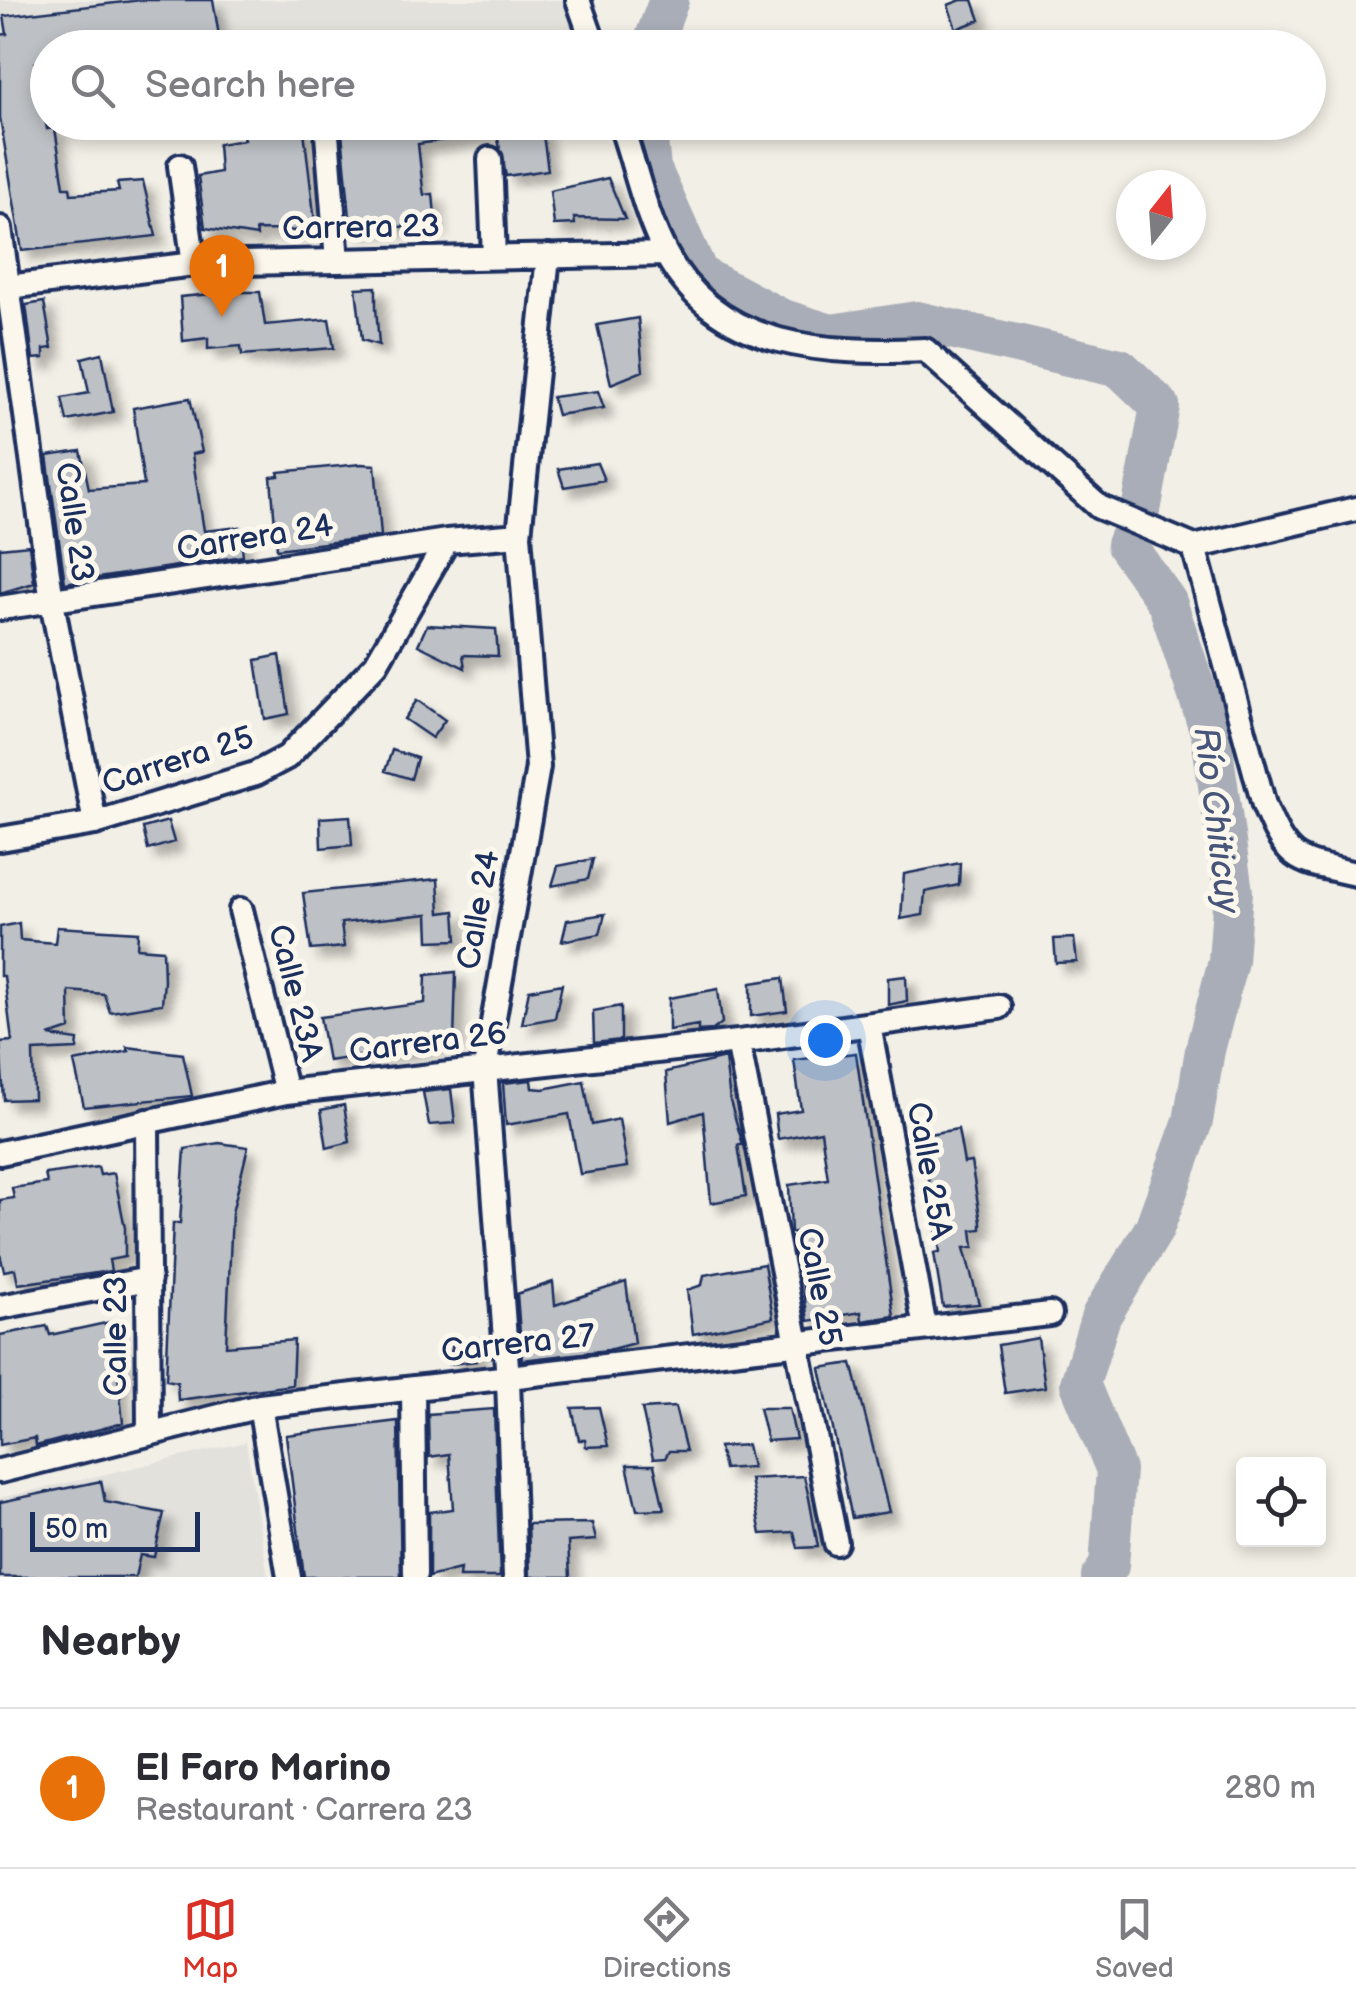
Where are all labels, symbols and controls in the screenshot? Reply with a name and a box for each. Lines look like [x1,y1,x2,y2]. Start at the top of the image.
search box [30,30,1326,140]
icon: search [65,58,120,113]
text: Search here [145,63,356,108]
north arrow [1116,170,1206,260]
street label: Carrera 23 [282,207,440,249]
pin: 1 [190,234,254,317]
street label: Calle 23 [46,460,102,584]
street label: Carrera 24 [174,506,336,570]
street label: Carrera 25 [97,718,259,804]
water label: Río Chiticuy [1183,725,1249,917]
street label: Calle 24 [449,847,509,973]
street label: Calle 23A [259,920,331,1066]
street label: Carrera 26 [347,1014,509,1072]
your location [800,1015,851,1066]
street label: Calle 25A [898,1099,960,1243]
street label: Calle 25 [788,1225,850,1349]
street label: Calle 23 [97,1276,136,1396]
street label: Carrera 27 [439,1316,597,1371]
map controls [1236,1457,1326,1547]
button: locate [1236,1457,1326,1547]
scale bar [30,1507,200,1552]
text: 50 m [45,1513,108,1546]
text: Nearby [40,1617,180,1668]
text: El Faro Marino [135,1746,391,1791]
text: 1 [66,1769,79,1808]
text: 280 m [1225,1769,1316,1808]
text: Restaurant · Carrera 23 [135,1791,473,1830]
tab: Map [182,1892,238,1985]
tab: Directions [602,1892,731,1985]
tab: Saved [1095,1892,1174,1985]

